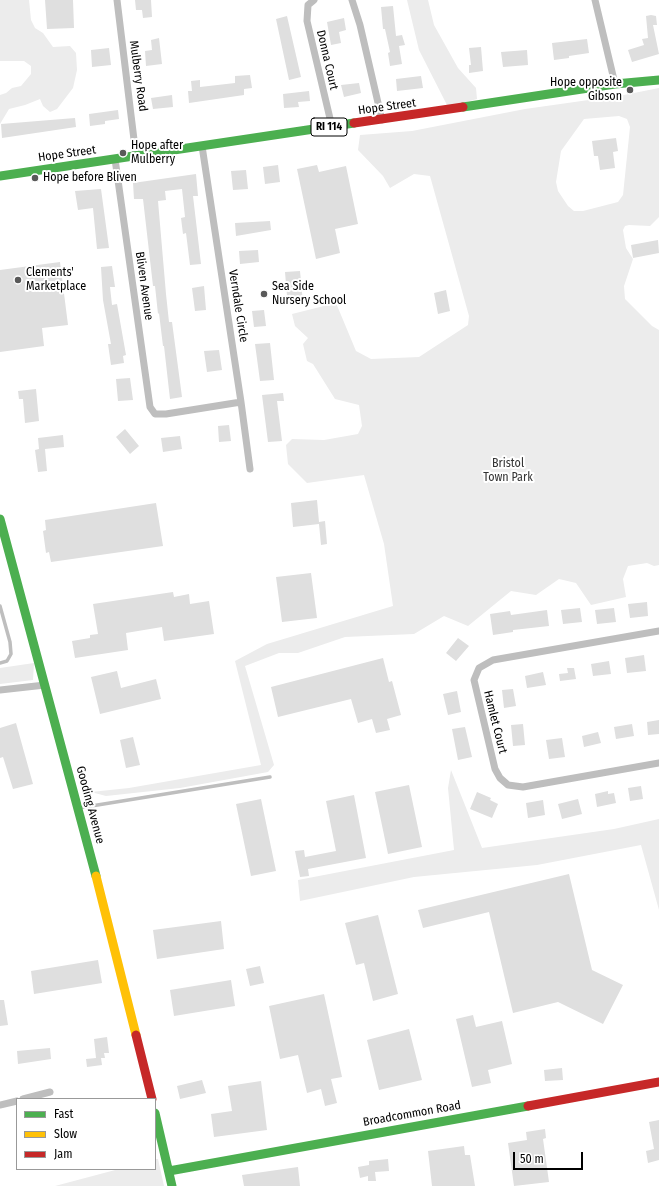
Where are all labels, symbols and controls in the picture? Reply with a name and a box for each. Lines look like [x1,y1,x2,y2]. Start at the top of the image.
street label: Donna Court [313,29,341,91]
street label: Mulberry Road [126,39,150,113]
place label: Hope opposite Gibson [550,76,622,104]
marker: Hope opposite Gibson [625,85,635,95]
street label: Hope Street [357,96,417,118]
road number: RI 114 [311,118,347,136]
place label: Hope after Mulberry [131,139,183,167]
street label: Hope Street [37,143,97,165]
marker: Hope after Mulberry [118,148,128,158]
place label: Hope before Bliven [43,171,137,185]
marker: Hope before Bliven [30,173,40,183]
street label: Bliven Avenue [132,251,156,321]
place label: Clements' Marketplace [26,266,86,294]
street label: Verndale Circle [225,269,251,343]
marker: Clements' Marketplace [13,275,23,285]
place label: Sea Side Nursery School [272,280,346,308]
marker: Sea Side Nursery School [259,289,269,299]
park label: Bristol Town Park [483,457,533,485]
street label: Hamlet Court [480,689,510,755]
street label: Gooding Avenue [73,765,107,845]
legend [16,1098,156,1170]
street label: Broadcommon Road [362,1098,462,1130]
text: Fast [54,1107,73,1121]
text: Slow [54,1127,77,1141]
scale bar [515,1144,585,1170]
text: Jam [54,1147,72,1161]
text: 50 m [520,1152,544,1166]

